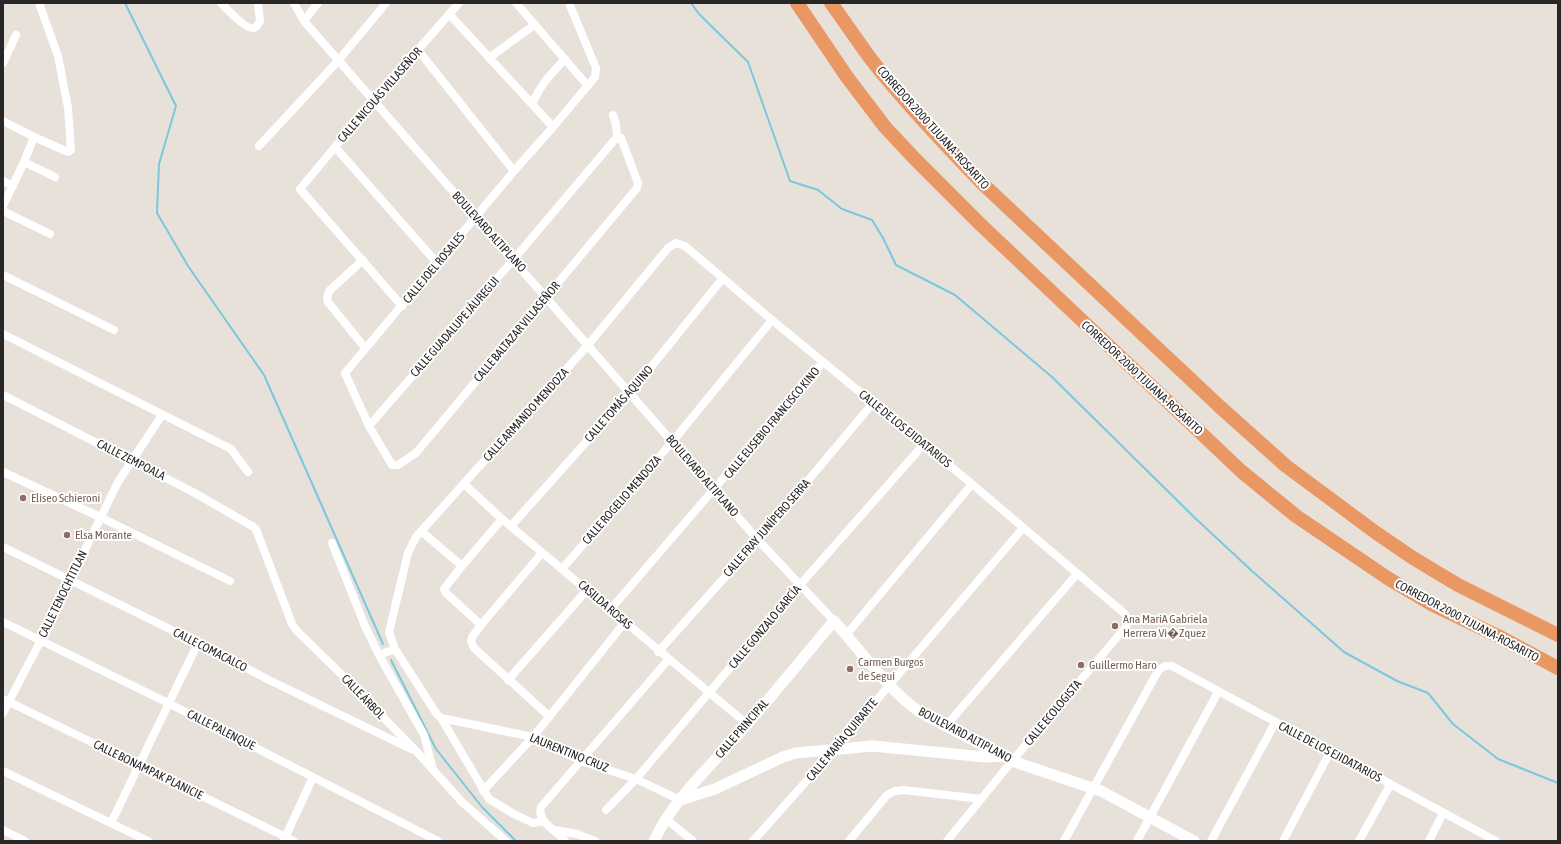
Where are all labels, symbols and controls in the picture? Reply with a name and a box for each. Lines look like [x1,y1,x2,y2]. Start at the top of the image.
street label: CALLE NICOLÁS VILLASEÑOR [335,45,425,145]
street label: CORREDOR 2000 TIJUANA-ROSARITO [874,63,992,193]
street label: BOULEVARD ALTIPLANO [449,189,529,275]
street label: CALLE JOEL ROSALES [400,230,468,306]
street label: CALLE GUADALUPE JÁUREGUI [408,274,502,380]
street label: CALLE BALTAZAR VILLASEÑOR [471,279,563,385]
street label: CORREDOR 2000 TIJUANA-ROSARITO [1078,318,1206,438]
street label: CALLE TOMÁS AQUINO [582,363,656,445]
street label: CALLE EUSEBIO FRANCISCO KINO [721,364,823,482]
street label: CALLE ARMANDO MENDOZA [480,365,572,465]
street label: CALLE DE LOS EJIDATARIOS [856,387,954,471]
street label: BOULEVARD ALTIPLANO [663,432,741,520]
street label: CALLE ZEMPOALA [94,437,168,483]
street label: CALLE ROGELIO MENDOZA [579,453,665,547]
street label: CALLE FRAY JUNÍPERO SERRA [721,476,813,580]
place label: Eliseo Schieroni [31,491,100,505]
marker: Eliseo Schieroni [18,493,28,503]
place label: Elsa Morante [75,528,132,542]
marker: Elsa Morante [62,530,72,540]
street label: CALLE TENOCHTITLAN [36,548,90,640]
street label: CORREDOR 2000 TIJUANA-ROSARITO [1393,577,1541,665]
street label: CASILDA ROSAS [575,578,635,632]
street label: CALLE GONZALO GARCÍA [726,582,804,672]
place label: Ana MariA Gabriela Herrera Vi�Zquez [1123,612,1208,640]
marker: Ana MariA Gabriela Herrera Vi�Zquez [1110,621,1120,631]
street label: CALLE COMACALCO [171,625,249,675]
place label: Carmen Burgos de Seguí [858,655,924,683]
place label: Guillermo Haro [1089,658,1157,672]
marker: Guillermo Haro [1076,660,1086,670]
marker: Carmen Burgos de Seguí [845,664,855,674]
street label: CALLE ÁRBOL [338,672,388,722]
street label: CALLE ECOLOGISTA [1021,677,1085,749]
street label: CALLE PRINCIPAL [712,696,772,762]
street label: CALLE MARÍA QUIRARTE [803,696,881,784]
street label: BOULEVARD ALTIPLANO [916,704,1014,766]
street label: CALLE PALENQUE [184,707,258,753]
street label: CALLE DE LOS EJIDATARIOS [1276,719,1384,785]
street label: LAURENTINO CRUZ [527,731,611,775]
street label: CALLE BONAMPAK PLANICIE [91,737,205,803]

